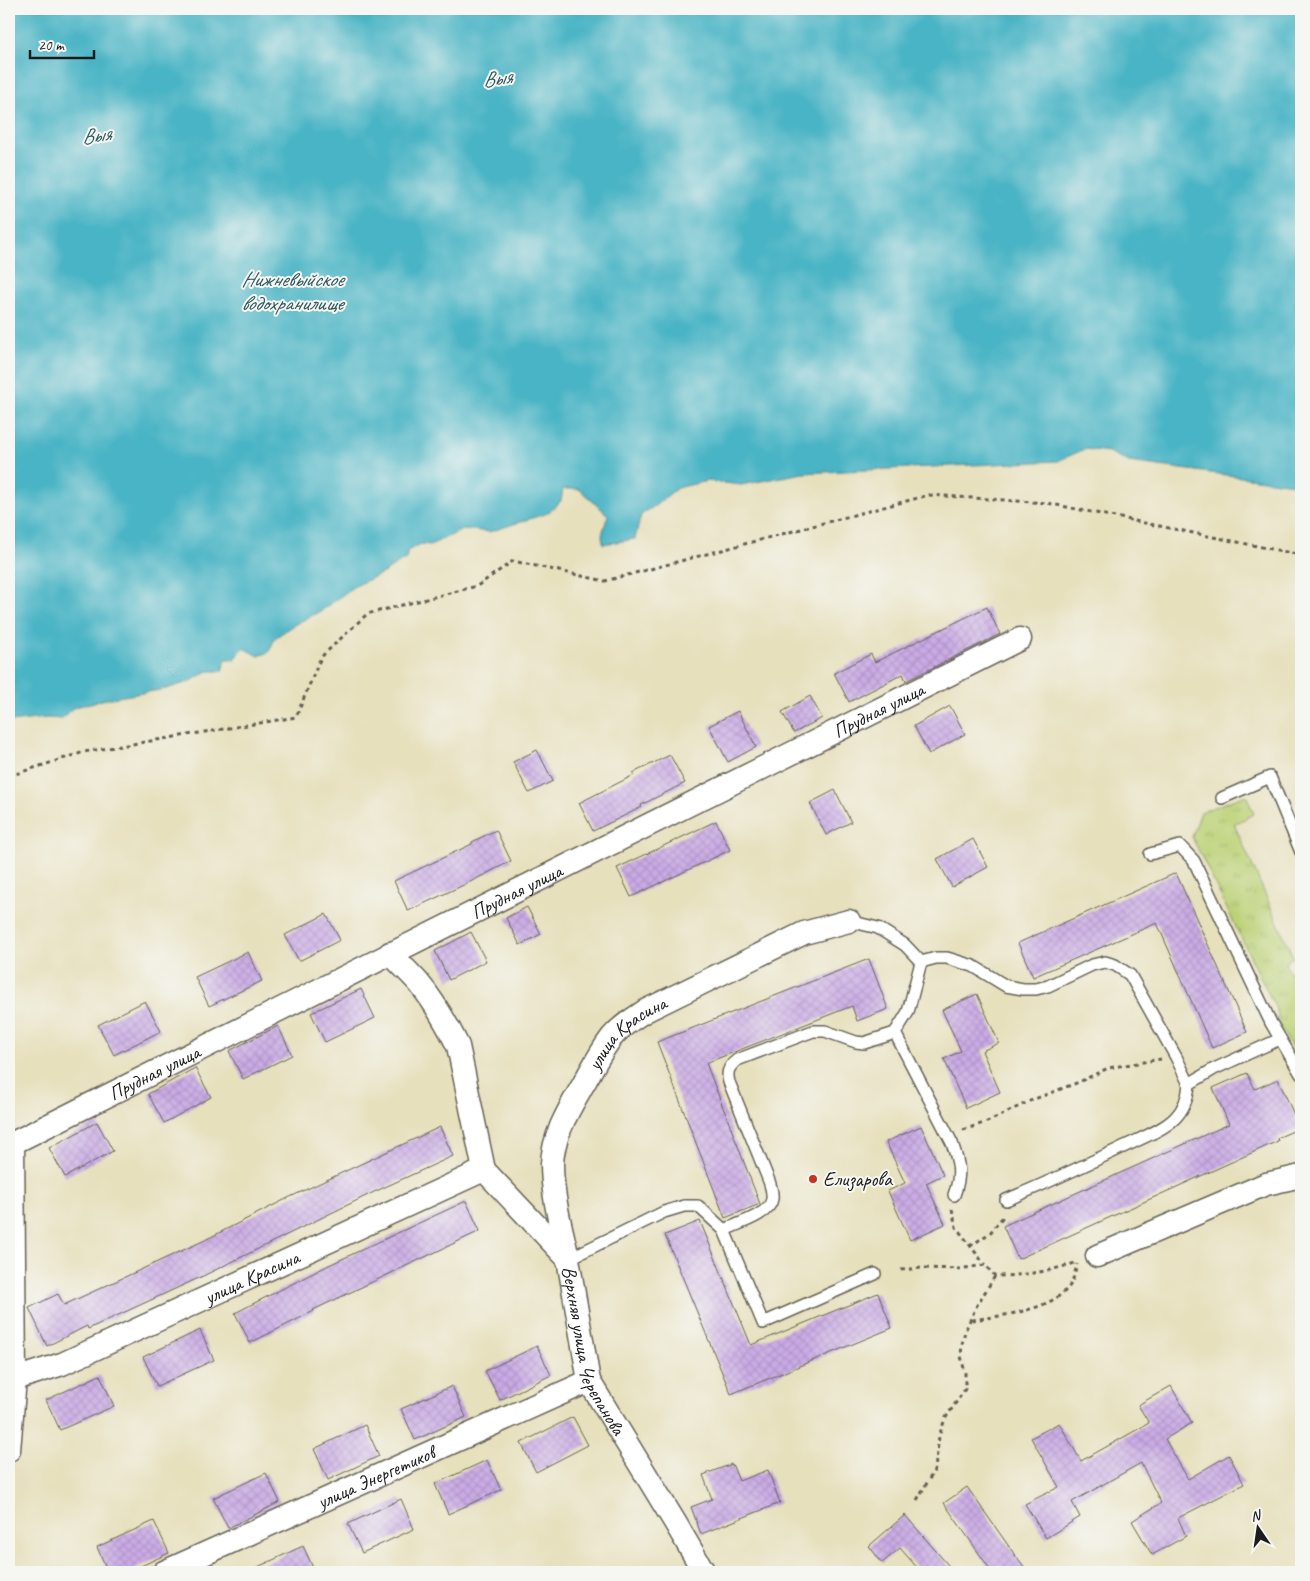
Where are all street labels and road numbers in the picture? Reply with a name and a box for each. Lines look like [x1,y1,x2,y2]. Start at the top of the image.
street label: Прудная улица [829,676,930,744]
street label: Прудная улица [467,858,568,925]
street label: улица Красина [581,990,672,1076]
street label: Прудная улица [105,1039,206,1106]
street label: улица Красина [200,1244,305,1310]
street label: Верхняя улица Черепанова [556,1264,632,1441]
street label: улица Энергетиков [312,1439,441,1515]

